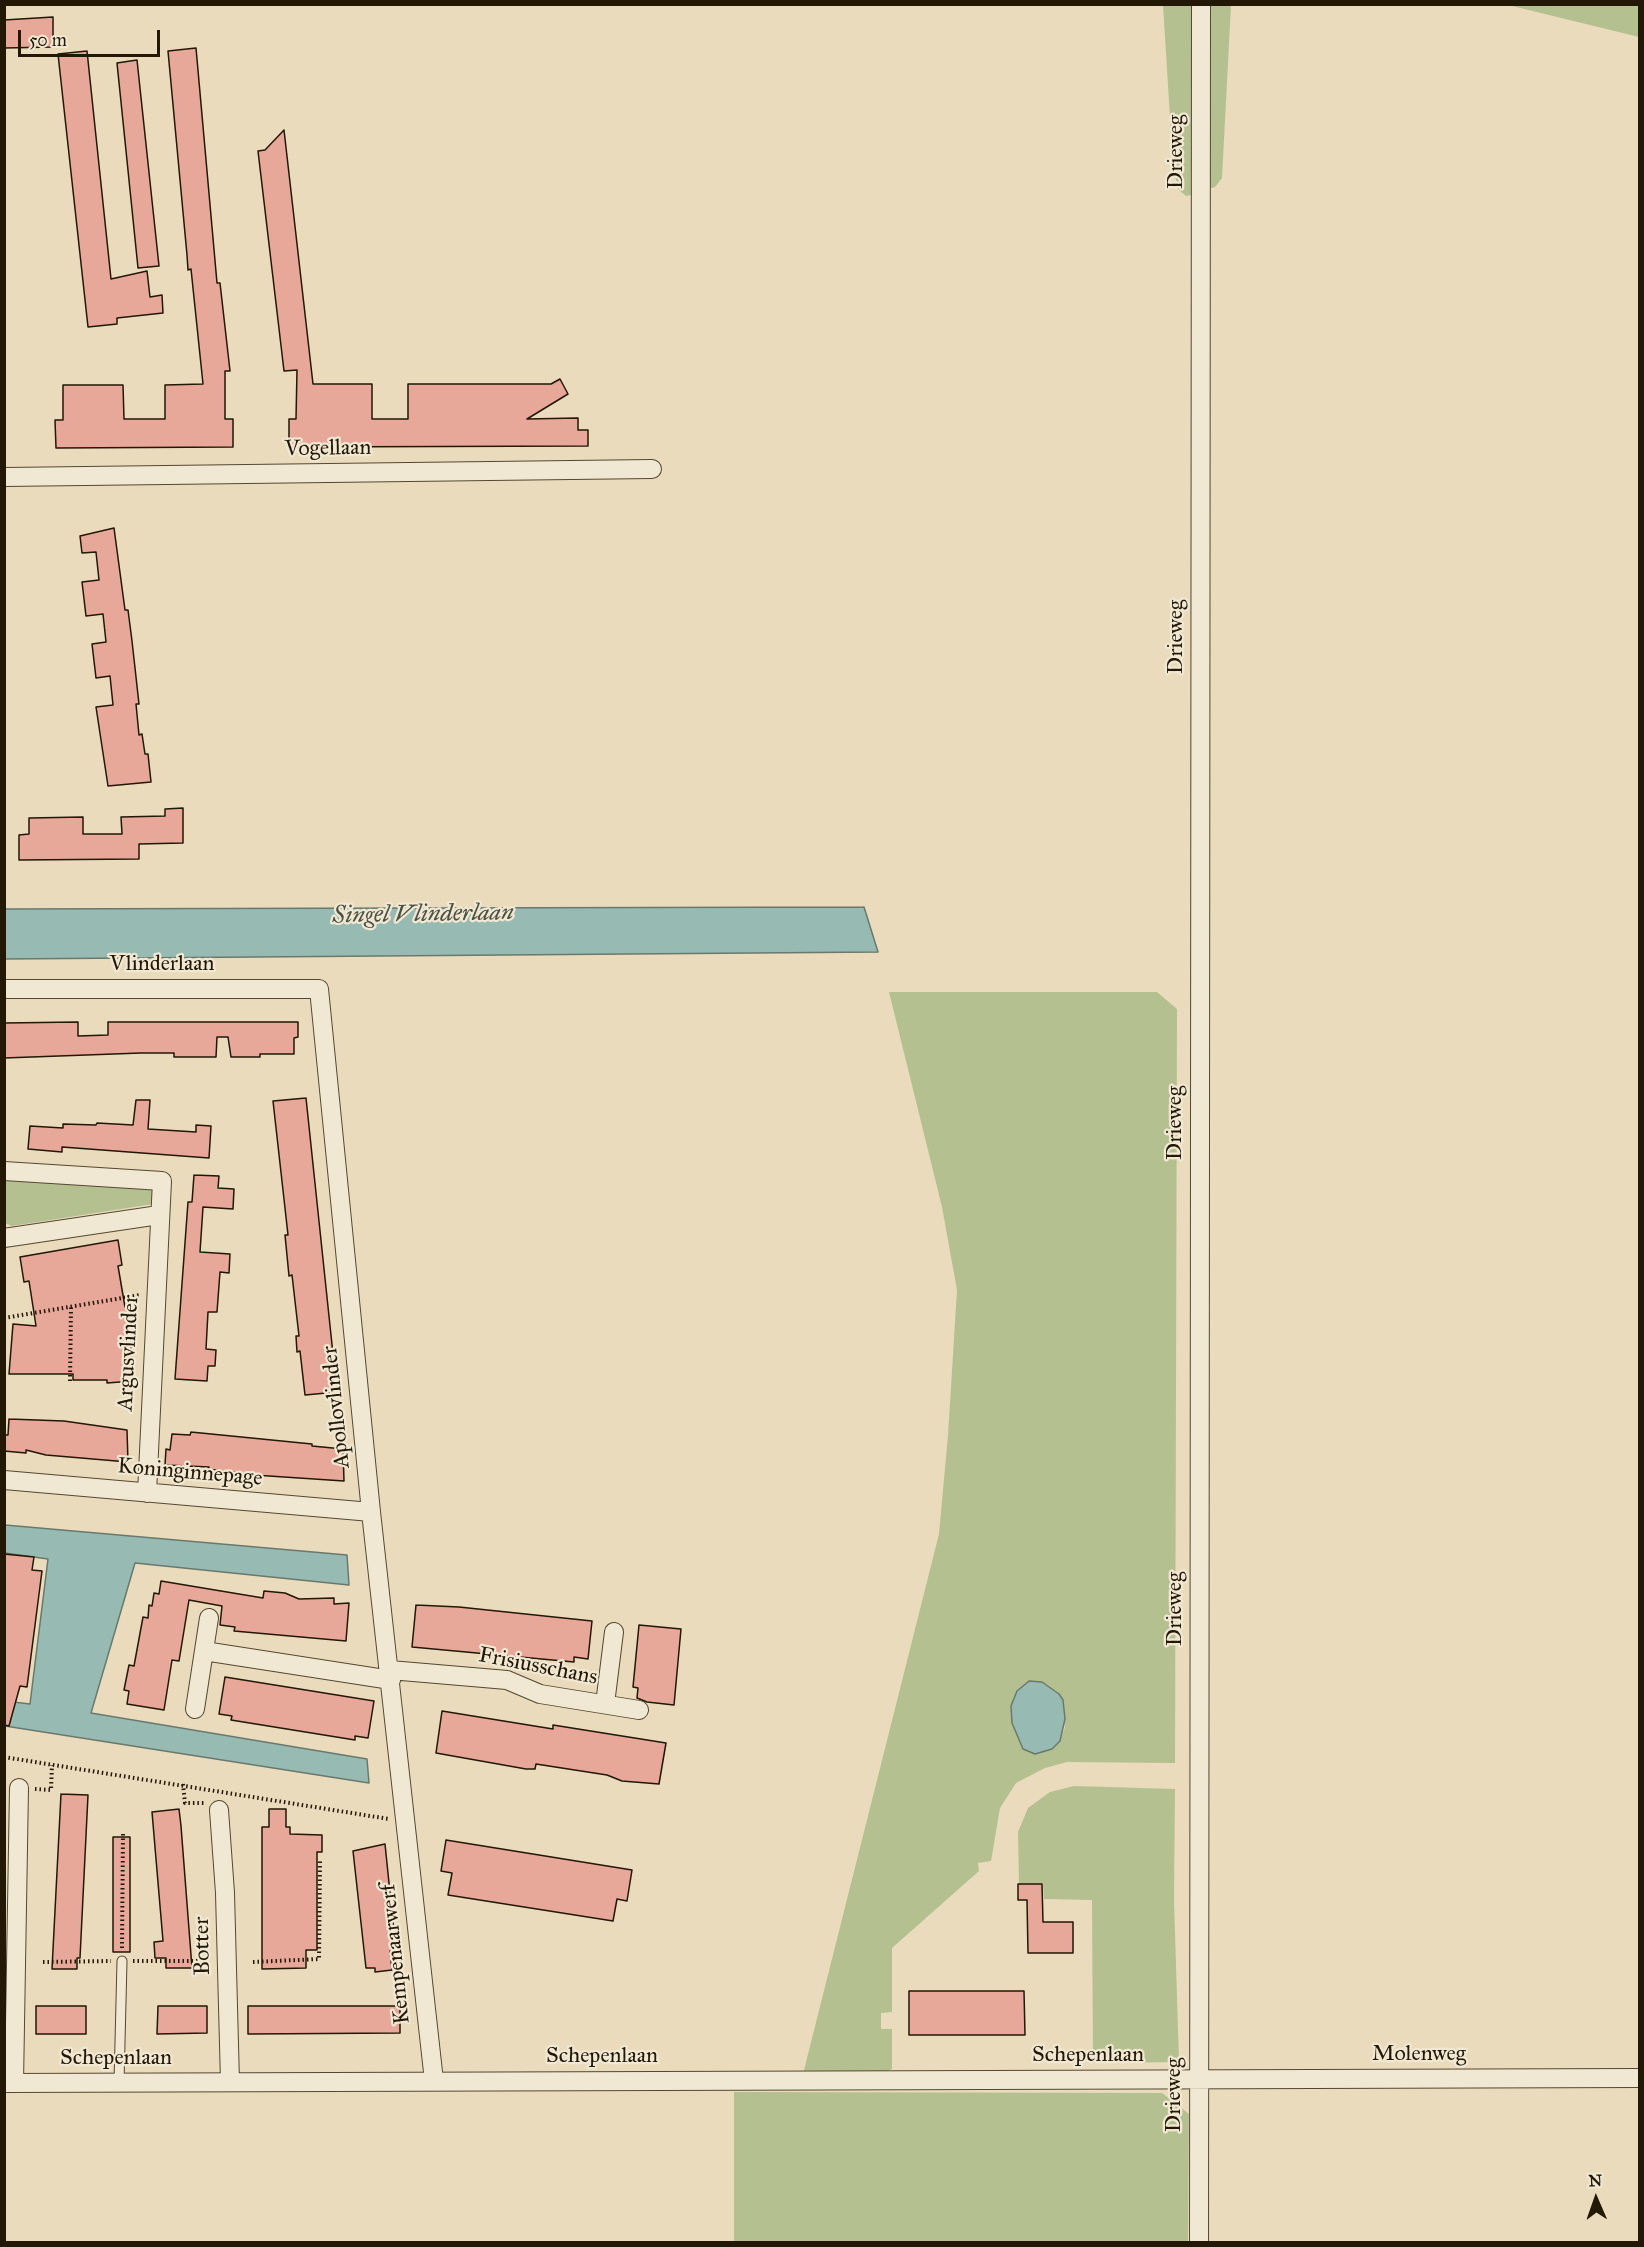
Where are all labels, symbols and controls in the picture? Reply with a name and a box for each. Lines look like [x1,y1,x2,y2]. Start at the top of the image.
scale bar [21,18,164,56]
text: 50 m [29,29,67,51]
street label: Drieweg [1164,115,1190,189]
street label: Vogellaan [284,435,372,463]
street label: Drieweg [1164,600,1190,674]
water label: Singel Vlinderlaan [332,899,514,931]
street label: Vlinderlaan [110,952,214,978]
street label: Drieweg [1163,1086,1189,1160]
street label: Argusvlinder [113,1294,145,1412]
street label: Apollovlinder [317,1345,357,1469]
street label: Koninginnepage [116,1454,264,1492]
street label: Drieweg [1163,1572,1189,1646]
street label: Frisiusschans [476,1643,600,1691]
street label: Kempenaarwerf [375,1882,417,2026]
street label: Botter [189,1916,217,1976]
street label: Molenweg [1372,2042,1466,2068]
street label: Schepenlaan [1032,2043,1144,2069]
street label: Schepenlaan [546,2044,658,2070]
street label: Schepenlaan [60,2046,172,2072]
street label: Drieweg [1162,2058,1188,2132]
north arrow [1566,2169,1626,2229]
text: N [1588,2171,1602,2190]

